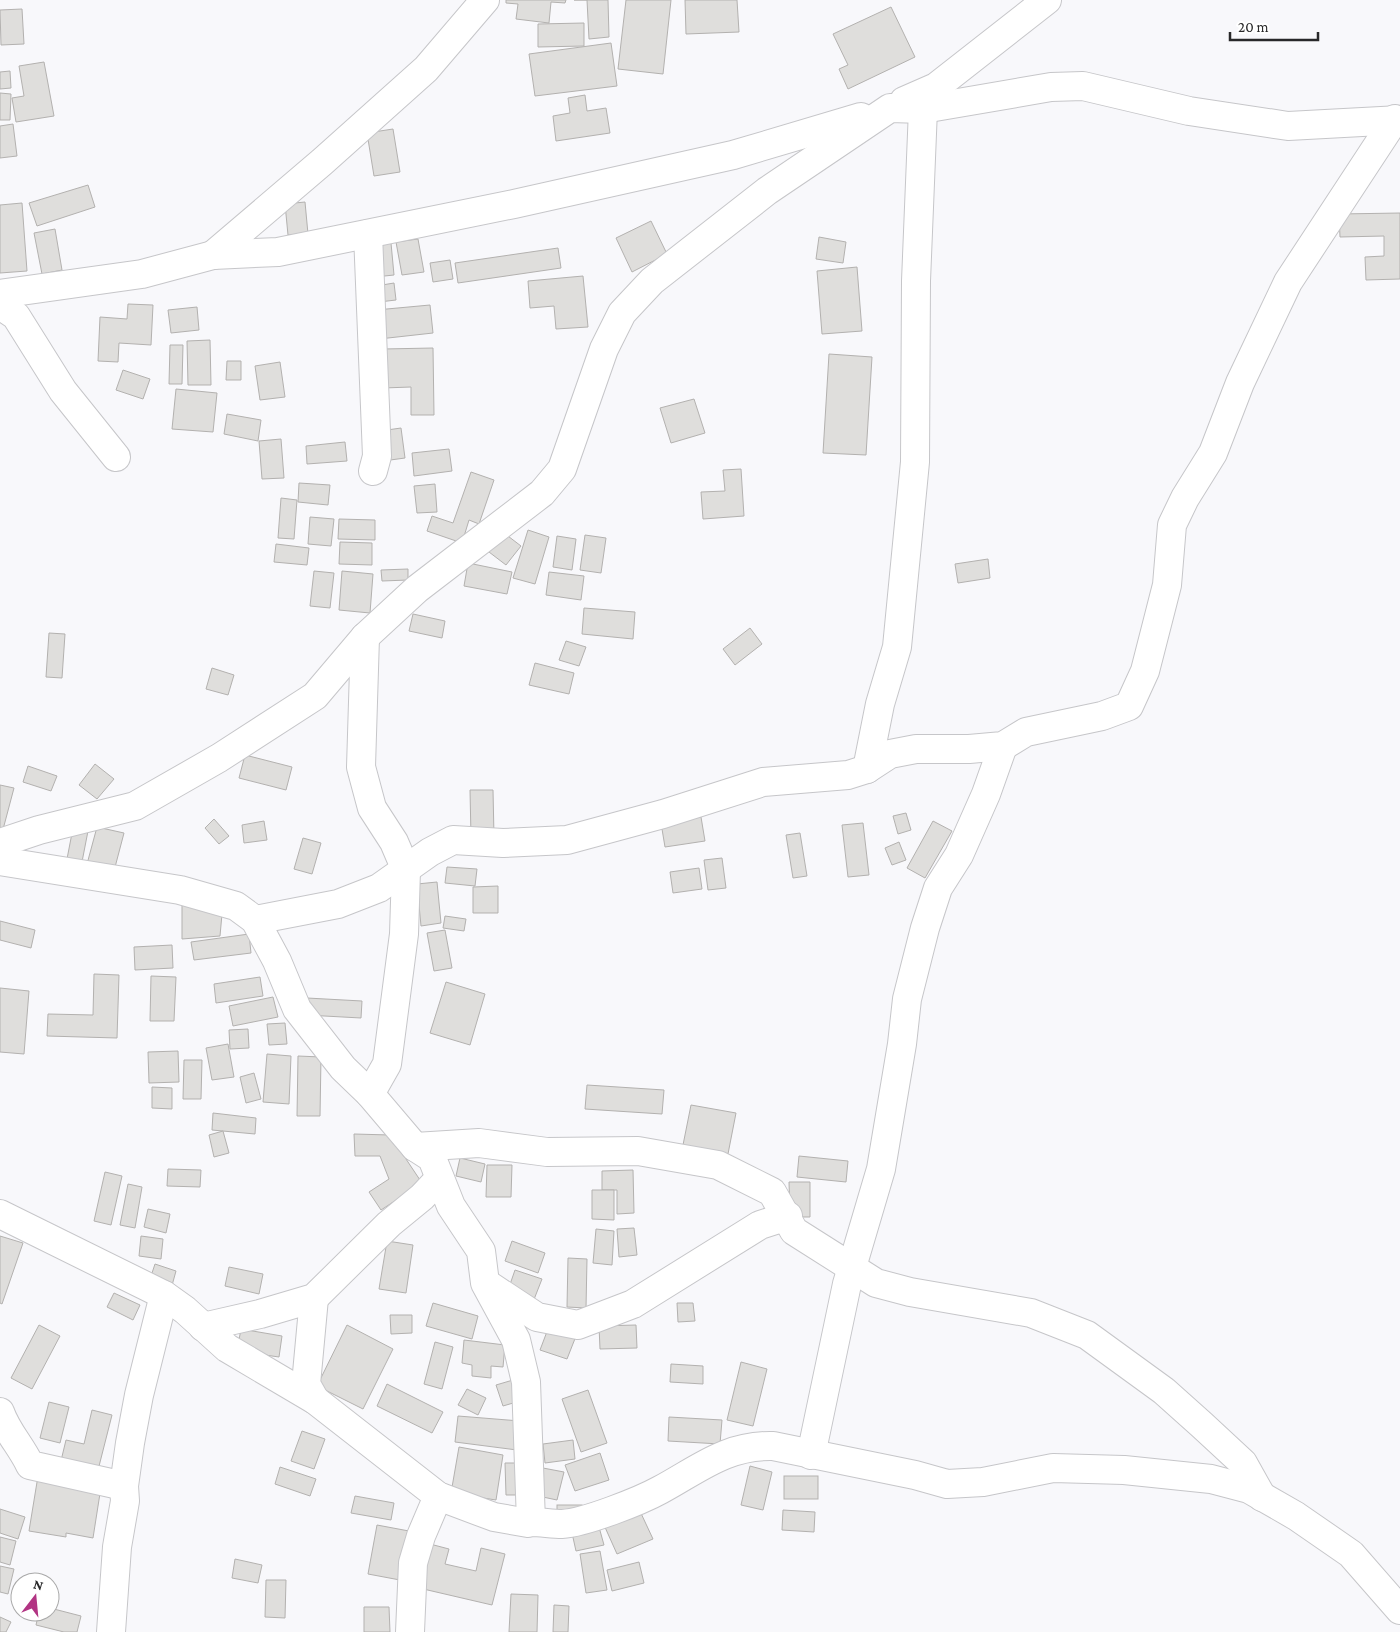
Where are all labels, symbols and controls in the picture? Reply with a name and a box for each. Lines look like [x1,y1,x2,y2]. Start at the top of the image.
scale bar [1230,10,1318,42]
text: 20 m [1238,19,1269,35]
north arrow [10,1572,60,1622]
text: N [32,1575,46,1594]

